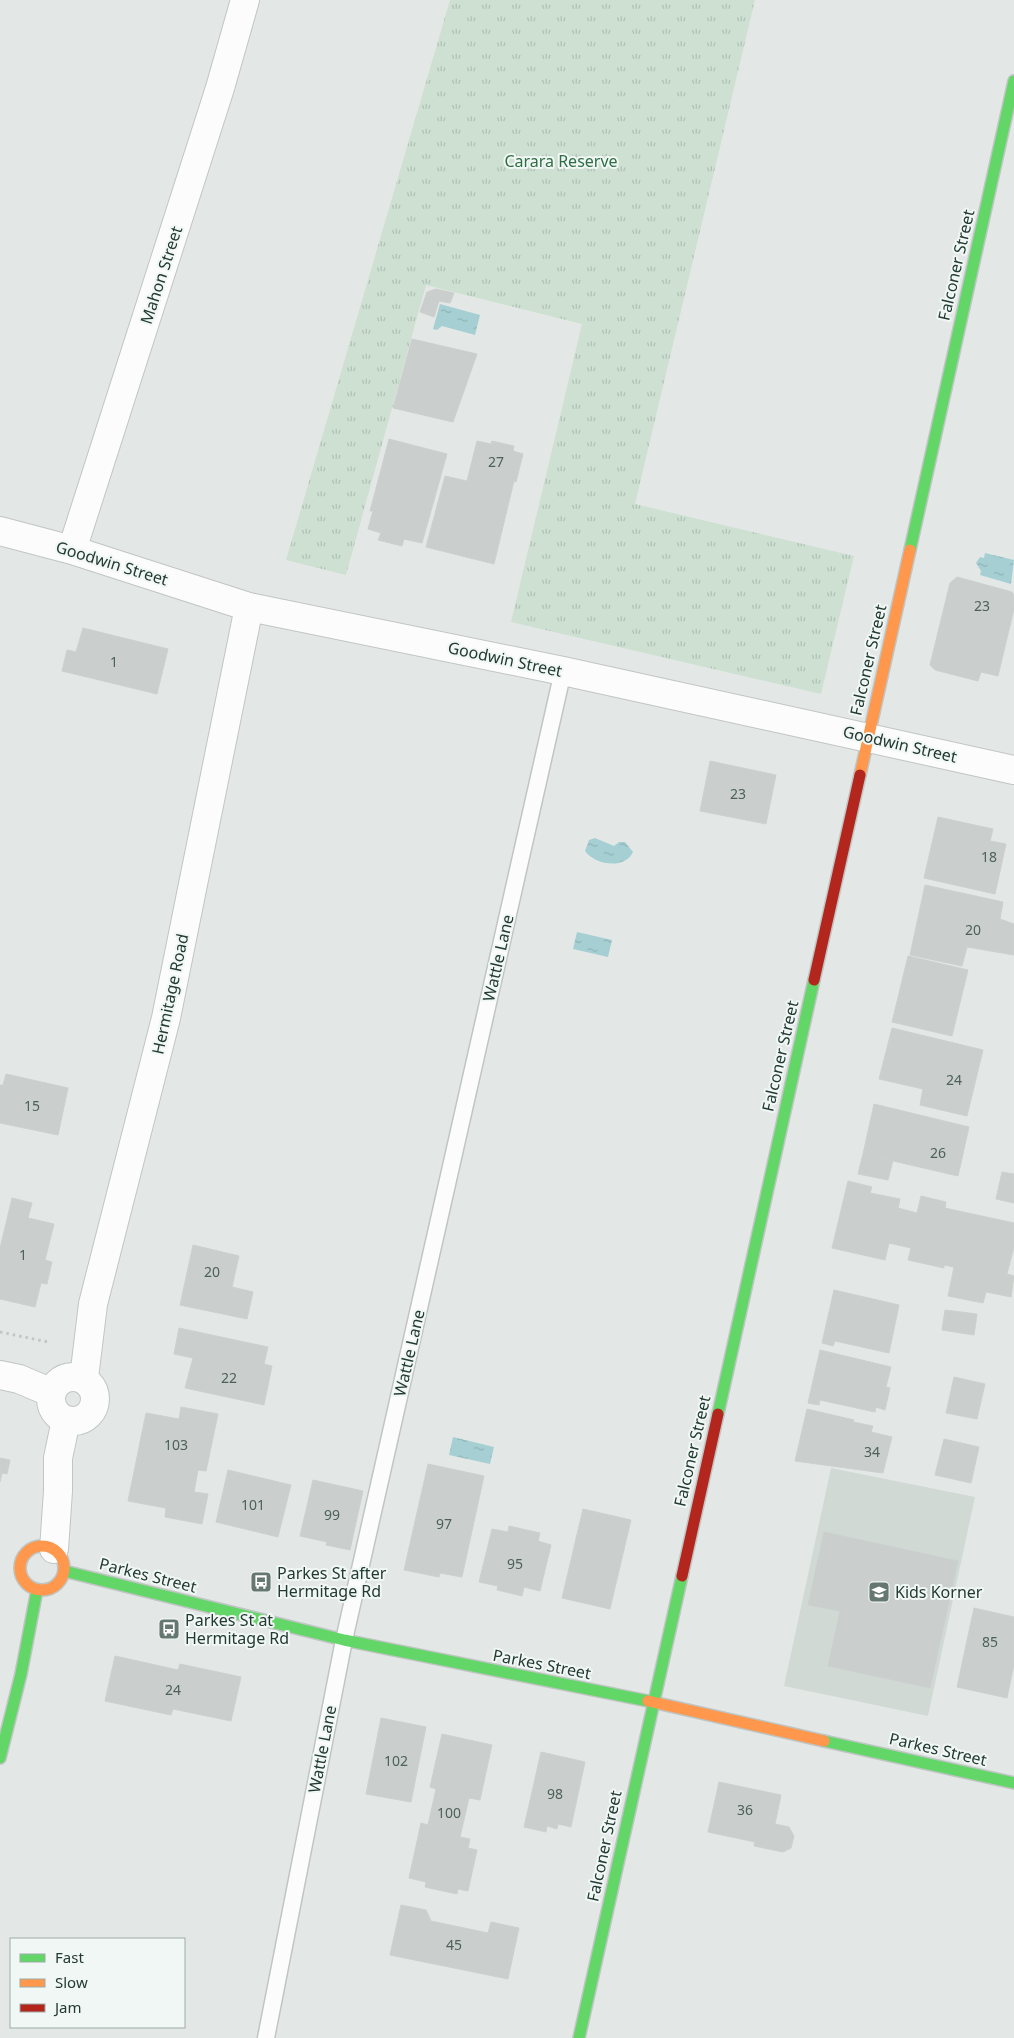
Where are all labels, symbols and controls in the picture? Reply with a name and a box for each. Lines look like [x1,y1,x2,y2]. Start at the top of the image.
park label: Carara Reserve [504,150,618,172]
street label: Falconer Street [933,207,979,323]
street label: Mahon Street [135,223,187,327]
house number: 27 [488,452,504,471]
street label: Goodwin Street [53,535,171,591]
house number: 23 [974,596,990,615]
street label: Falconer Street [845,602,891,718]
street label: Goodwin Street [446,636,564,682]
house number: 1 [110,652,118,671]
street label: Goodwin Street [841,720,959,768]
house number: 23 [730,784,746,803]
house number: 18 [981,847,997,866]
street label: Wattle Lane [477,912,519,1004]
house number: 20 [965,920,981,939]
street label: Hermitage Road [146,932,194,1056]
street label: Falconer Street [757,998,803,1114]
house number: 24 [946,1070,962,1089]
house number: 15 [24,1096,40,1115]
house number: 26 [930,1143,946,1162]
house number: 1 [19,1245,27,1264]
house number: 20 [204,1262,220,1281]
street label: Wattle Lane [388,1307,430,1399]
house number: 22 [221,1368,237,1387]
street label: Falconer Street [669,1393,715,1509]
house number: 103 [164,1435,188,1454]
house number: 34 [864,1442,880,1461]
house number: 101 [241,1495,265,1514]
house number: 99 [324,1505,340,1524]
house number: 97 [436,1514,452,1533]
street label: Parkes Street [97,1552,199,1598]
house number: 95 [507,1554,523,1573]
place label: Parkes St after Hermitage Rd [277,1562,387,1602]
bus stop icon: Parkes St after Hermitage Rd [249,1570,273,1594]
school or university icon: Kids Korner [867,1580,891,1604]
place label: Kids Korner [895,1581,983,1603]
place label: Parkes St at Hermitage Rd [185,1609,289,1649]
bus stop icon: Parkes St at Hermitage Rd [157,1617,181,1641]
house number: 85 [982,1632,998,1651]
street label: Parkes Street [491,1644,593,1684]
house number: 24 [165,1680,181,1699]
street label: Wattle Lane [303,1703,341,1795]
street label: Parkes Street [887,1727,989,1771]
house number: 102 [384,1751,408,1770]
house number: 98 [547,1784,563,1803]
street label: Falconer Street [581,1788,627,1904]
house number: 36 [737,1800,753,1819]
house number: 100 [437,1803,461,1822]
house number: 45 [446,1935,462,1954]
legend [10,1938,185,2028]
text: Fast [55,1947,84,1967]
text: Slow [55,1972,88,1992]
text: Jam [53,1997,82,2017]

